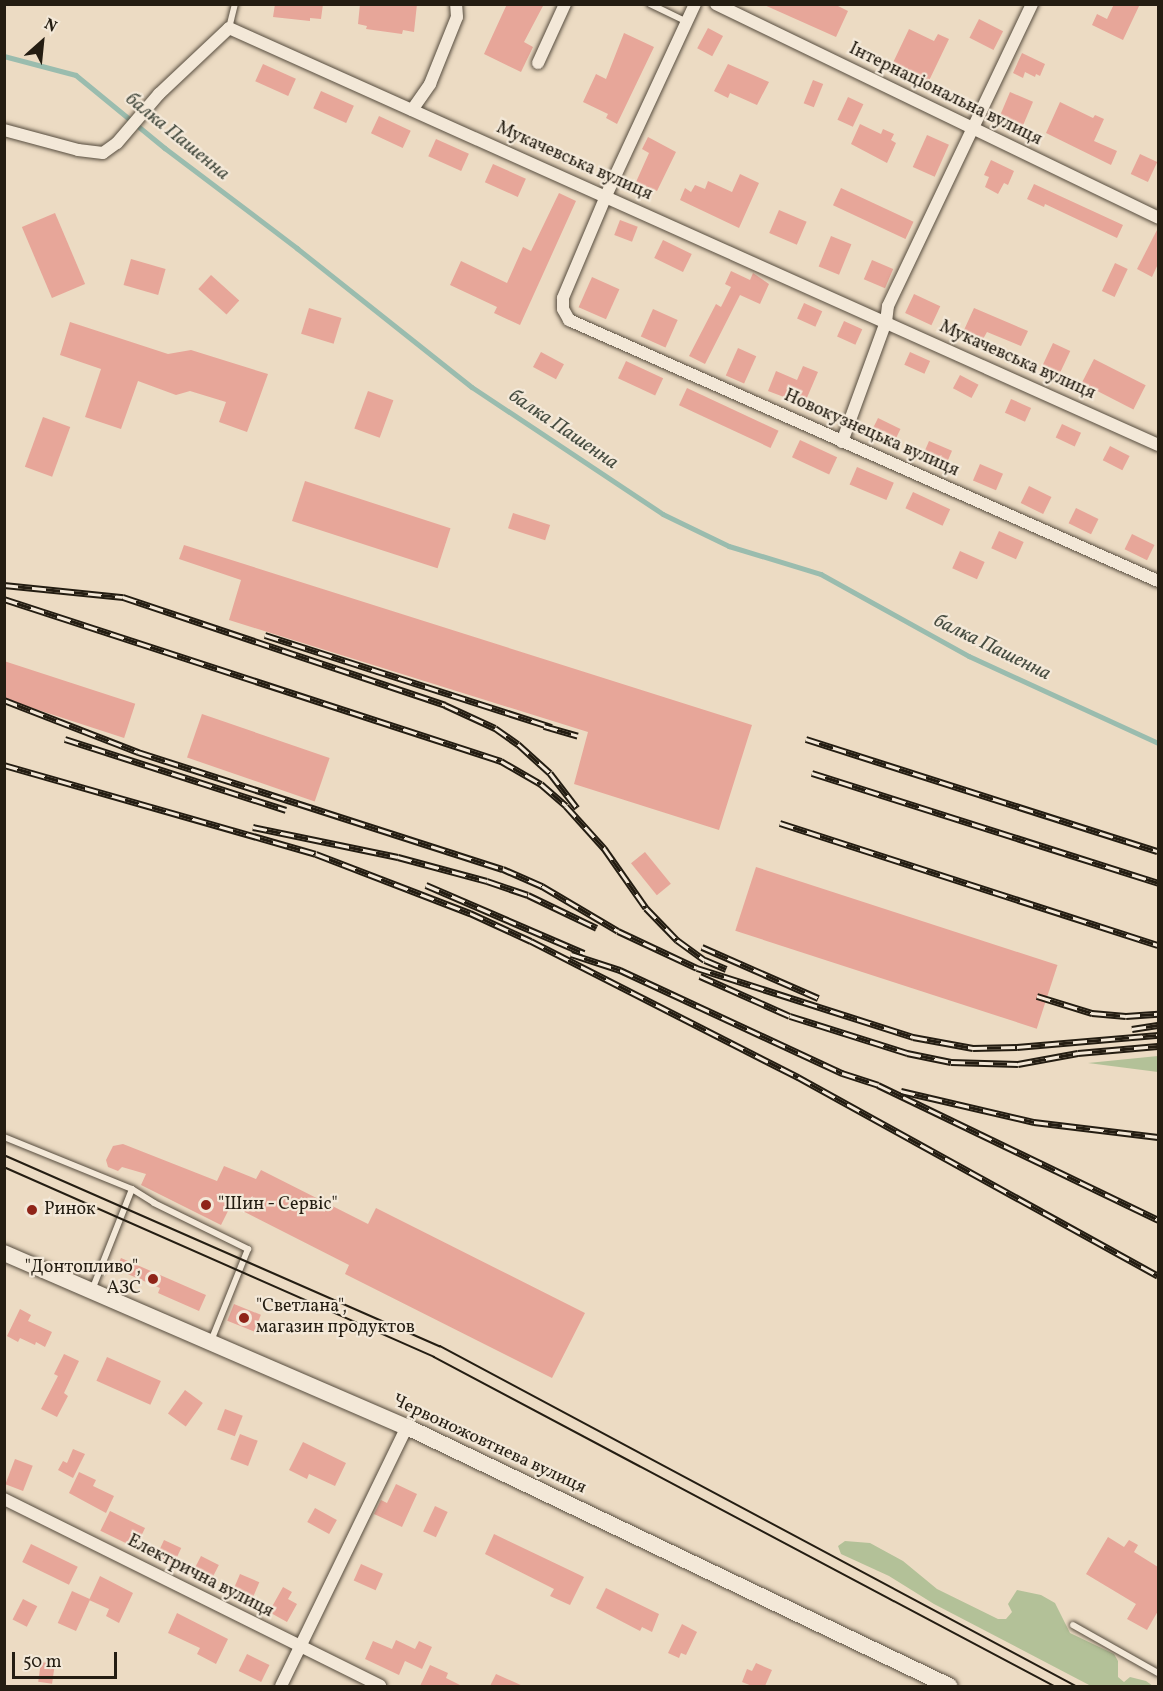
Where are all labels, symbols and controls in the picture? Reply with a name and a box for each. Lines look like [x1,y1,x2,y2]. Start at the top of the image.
north arrow [12,12,72,72]
text: N [40,14,60,38]
street label: Інтернаціональна вулиця [845,39,1045,151]
water label: балка Пашенна [120,88,234,186]
street label: Мукачевська вулиця [493,118,655,206]
street label: Мукачевська вулиця [936,317,1098,405]
water label: балка Пашенна [504,385,622,475]
street label: Новокузнецька вулиця [780,386,962,482]
water label: балка Пашенна [930,609,1054,687]
place label: "Шин - Сервіс" [218,1194,338,1216]
marker: "Шин - Сервіс" [199,1198,213,1212]
place label: Ринок [44,1199,96,1221]
marker: Ринок [25,1203,39,1217]
place label: "Донтопливо", АЗС [25,1258,141,1300]
marker: "Донтопливо", АЗС [146,1272,160,1286]
place label: "Светлана", магазин продуктов [256,1297,415,1340]
marker: "Светлана", магазин продуктов [237,1311,251,1325]
street label: Червоножовтнева вулиця [389,1391,589,1499]
street label: Електрична вулиця [123,1531,277,1623]
scale bar [15,1640,120,1678]
text: 50 m [23,1650,62,1675]

